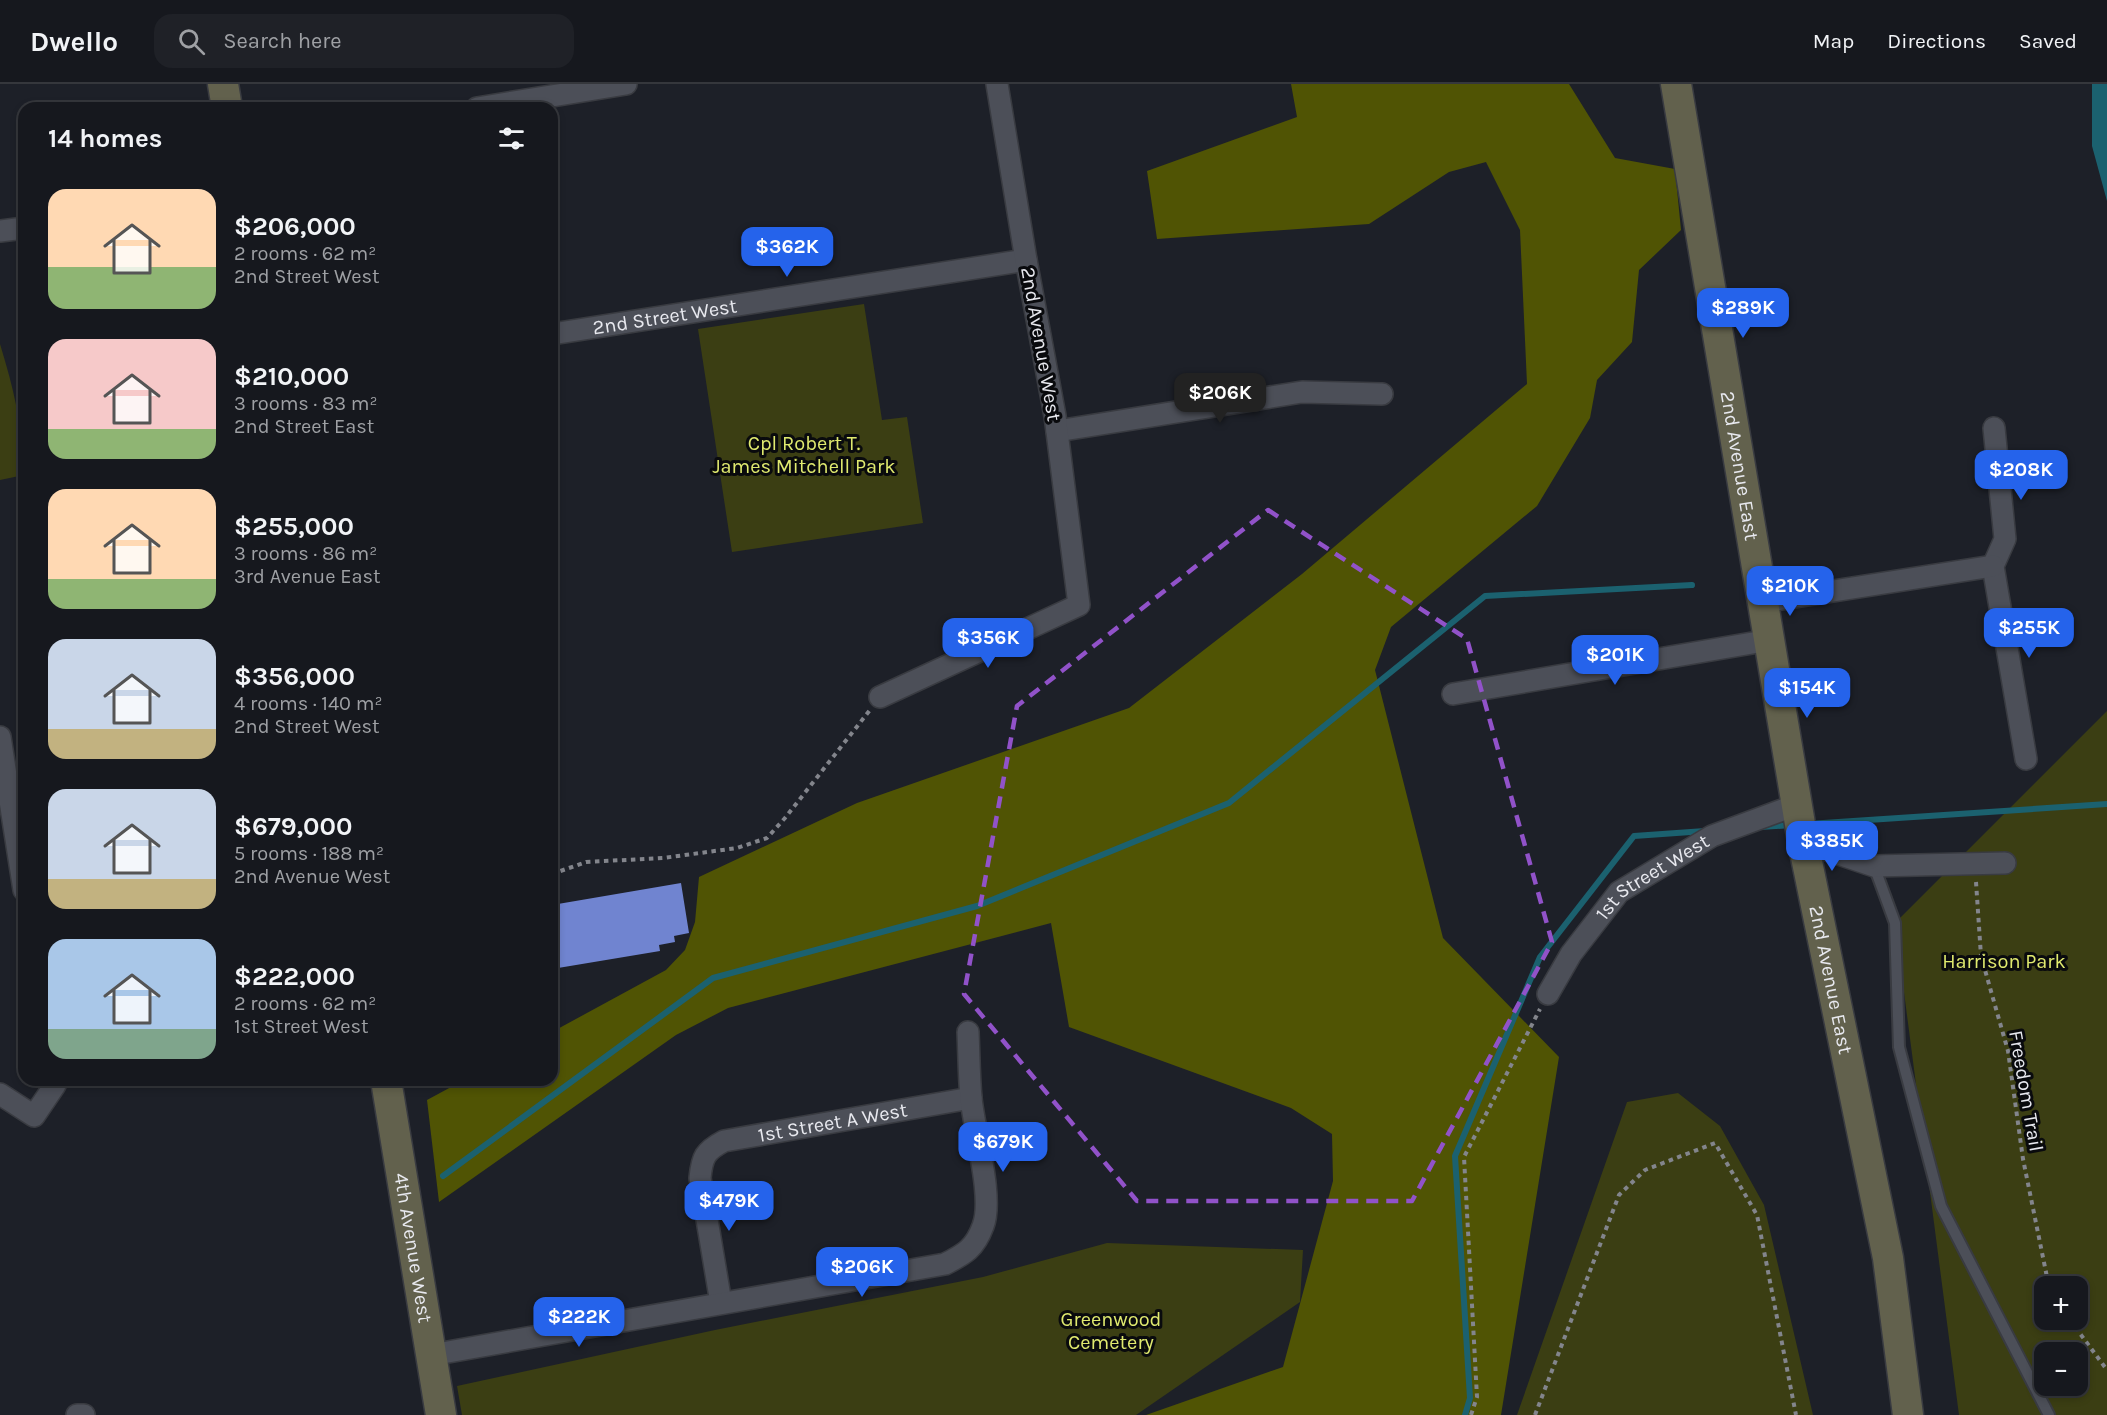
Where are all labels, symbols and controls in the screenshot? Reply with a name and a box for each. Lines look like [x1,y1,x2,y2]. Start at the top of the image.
search box [154,14,574,68]
text: Dwello [30,25,118,58]
icon: search [175,25,208,58]
text: Search here [223,28,342,54]
text: Map [1813,29,1854,53]
text: Directions [1887,29,1986,53]
text: Saved [2019,29,2077,53]
icon: filters [495,122,528,155]
text: 14 homes [48,123,162,154]
text: $206,000 [234,211,356,242]
icon: home [96,213,168,285]
pin: $362K [745,227,829,278]
text: $362K [755,235,819,258]
text: 2 rooms · 62 m² [234,242,376,265]
text: 2nd Street West [234,265,379,288]
street label: 2nd Avenue West [1016,265,1066,423]
pin: $289K [1701,288,1785,339]
street label: 2nd Street West [591,294,739,339]
text: $289K [1711,296,1775,319]
text: $210,000 [234,361,349,392]
icon: home [96,363,168,435]
pin: $206K [1178,373,1262,424]
text: $206K [1188,381,1252,404]
street label: 2nd Avenue East [1716,389,1764,543]
text: 3 rooms · 83 m² [234,392,378,415]
text: 2nd Street East [234,415,374,438]
park label: Cpl Robert T. James Mitchell Park [713,432,895,478]
pin: $208K [1979,450,2063,501]
text: $208K [1989,458,2053,481]
text: $255,000 [234,511,354,542]
icon: home [96,513,168,585]
text: 3 rooms · 86 m² [234,542,377,565]
text: 3rd Avenue East [234,565,381,588]
pin: $210K [1748,566,1832,617]
text: $210K [1761,574,1819,597]
pin: $255K [1987,608,2071,659]
text: $255K [1998,616,2060,639]
pin: $356K [946,618,1030,669]
text: $356K [956,626,1020,649]
pin: $201K [1573,635,1657,686]
text: $201K [1586,643,1644,666]
text: $356,000 [234,661,355,692]
icon: home [96,663,168,735]
pin: $154K [1765,668,1849,719]
text: $154K [1778,676,1836,699]
text: 4 rooms · 140 m² [234,692,382,715]
text: 2nd Street West [234,715,379,738]
text: $679,000 [234,811,352,842]
icon: home [96,813,168,885]
pin: $385K [1790,821,1874,872]
street label: 1st Street West [1590,829,1713,924]
text: $385K [1800,829,1864,852]
text: 5 rooms · 188 m² [234,842,384,865]
text: 2nd Avenue West [234,865,390,888]
street label: 2nd Avenue East [1805,903,1858,1056]
park label: Harrison Park [1942,950,2066,973]
text: $222,000 [234,961,355,992]
icon: home [96,963,168,1035]
text: 2 rooms · 62 m² [234,992,376,1015]
text: 1st Street West [234,1015,369,1038]
street label: Freedom Trail [2004,1029,2048,1153]
street label: 1st Street A West [756,1098,909,1146]
pin: $679K [961,1122,1045,1173]
text: $679K [972,1130,1034,1153]
street label: 4th Avenue West [390,1171,437,1325]
pin: $479K [687,1181,771,1232]
text: $479K [699,1189,759,1212]
pin: $206K [820,1247,904,1298]
text: $206K [830,1255,894,1278]
map controls [2034,1276,2088,1396]
button: + [2034,1276,2088,1330]
pin: $222K [537,1297,621,1348]
text: $222K [547,1305,611,1328]
park label: Greenwood Cemetery [1061,1308,1161,1354]
button: − [2034,1342,2088,1396]

